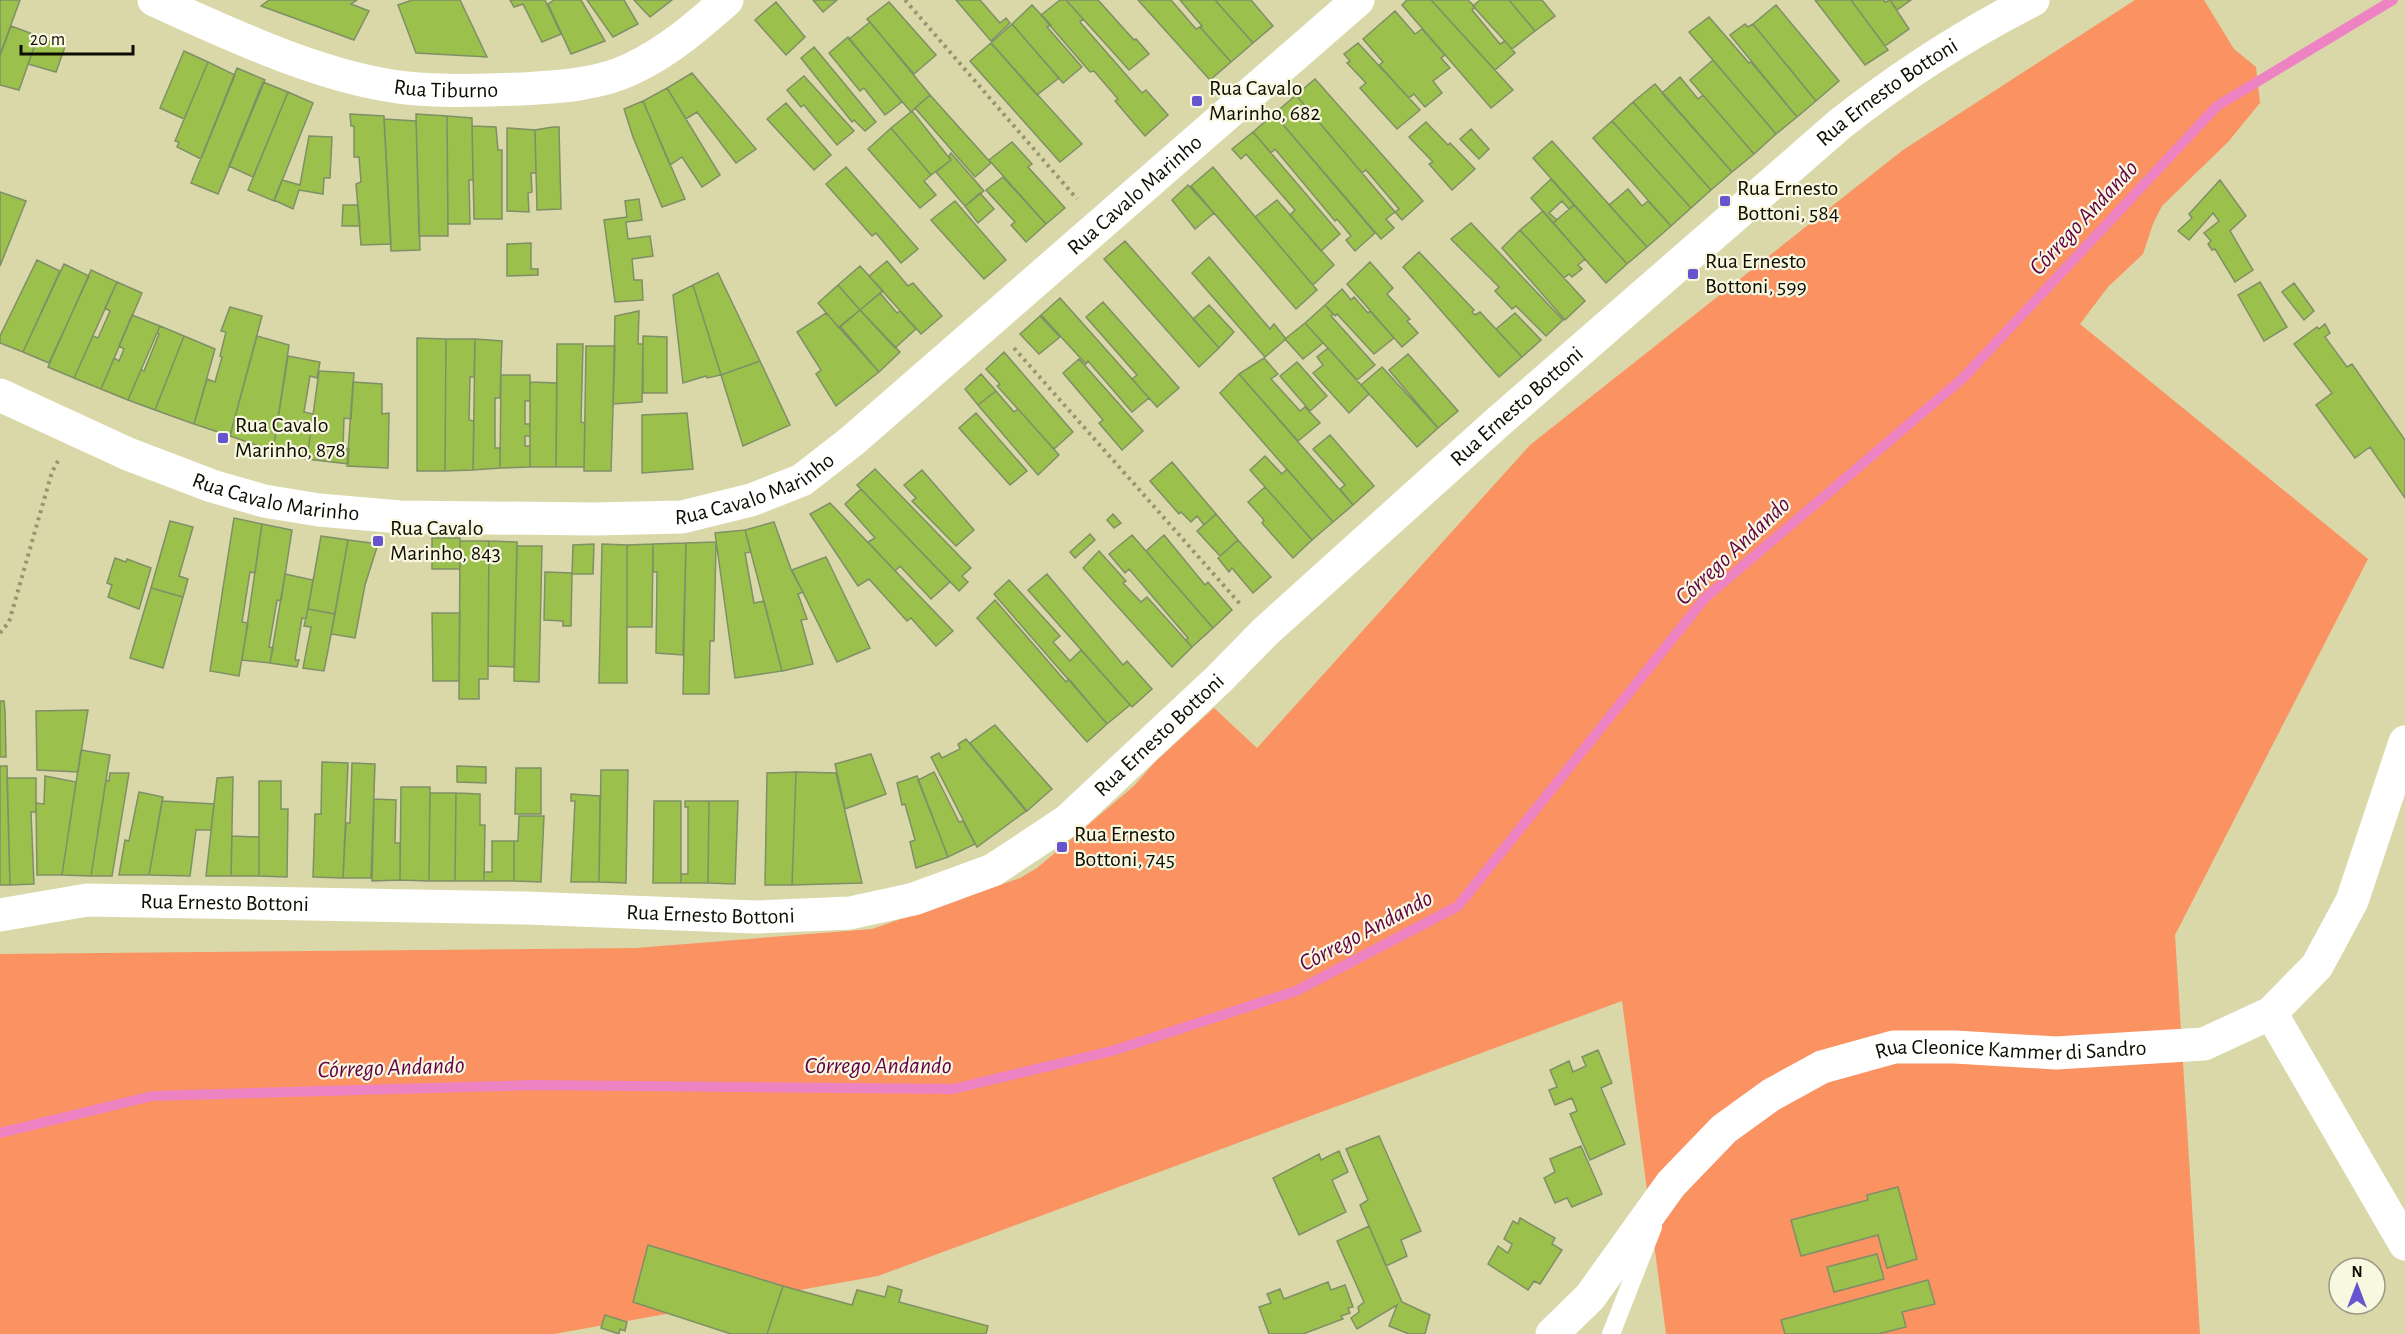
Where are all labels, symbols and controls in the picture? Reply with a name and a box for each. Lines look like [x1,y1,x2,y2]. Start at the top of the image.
scale bar [21,18,134,56]
text: 20 m [30,31,65,49]
street label: Rua Ernesto Bottoni [1812,34,1961,150]
street label: Rua Tiburno [392,75,498,101]
place label: Rua Cavalo Marinho, 682 [1209,77,1321,124]
marker: Rua Cavalo Marinho, 682 [1190,94,1204,108]
street label: Rua Cavalo Marinho [1063,131,1206,259]
water label: Córrego Andando [2025,156,2143,280]
place label: Rua Ernesto Bottoni, 584 [1737,177,1839,224]
marker: Rua Ernesto Bottoni, 584 [1718,194,1732,208]
place label: Rua Ernesto Bottoni, 599 [1705,250,1807,297]
marker: Rua Ernesto Bottoni, 599 [1686,267,1700,281]
street label: Rua Ernesto Bottoni [1446,342,1587,470]
place label: Rua Cavalo Marinho, 878 [235,414,346,461]
marker: Rua Cavalo Marinho, 878 [216,431,230,445]
street label: Rua Cavalo Marinho [675,448,838,528]
street label: Rua Cavalo Marinho [189,469,360,524]
water label: Córrego Andando [1671,492,1795,610]
place label: Rua Cavalo Marinho, 843 [390,517,501,564]
marker: Rua Cavalo Marinho, 843 [371,534,385,548]
street label: Rua Ernesto Bottoni [1090,669,1228,801]
place label: Rua Ernesto Bottoni, 745 [1074,823,1175,870]
marker: Rua Ernesto Bottoni, 745 [1055,840,1069,854]
water label: Córrego Andando [1295,886,1437,976]
street label: Rua Ernesto Bottoni [140,890,309,915]
street label: Rua Ernesto Bottoni [626,901,795,928]
street label: Rua Cleonice Kammer di Sandro [1872,1035,2147,1064]
water label: Córrego Andando [317,1053,465,1083]
water label: Córrego Andando [804,1054,952,1078]
north arrow [2327,1256,2387,1316]
text: N [2351,1264,2363,1280]

